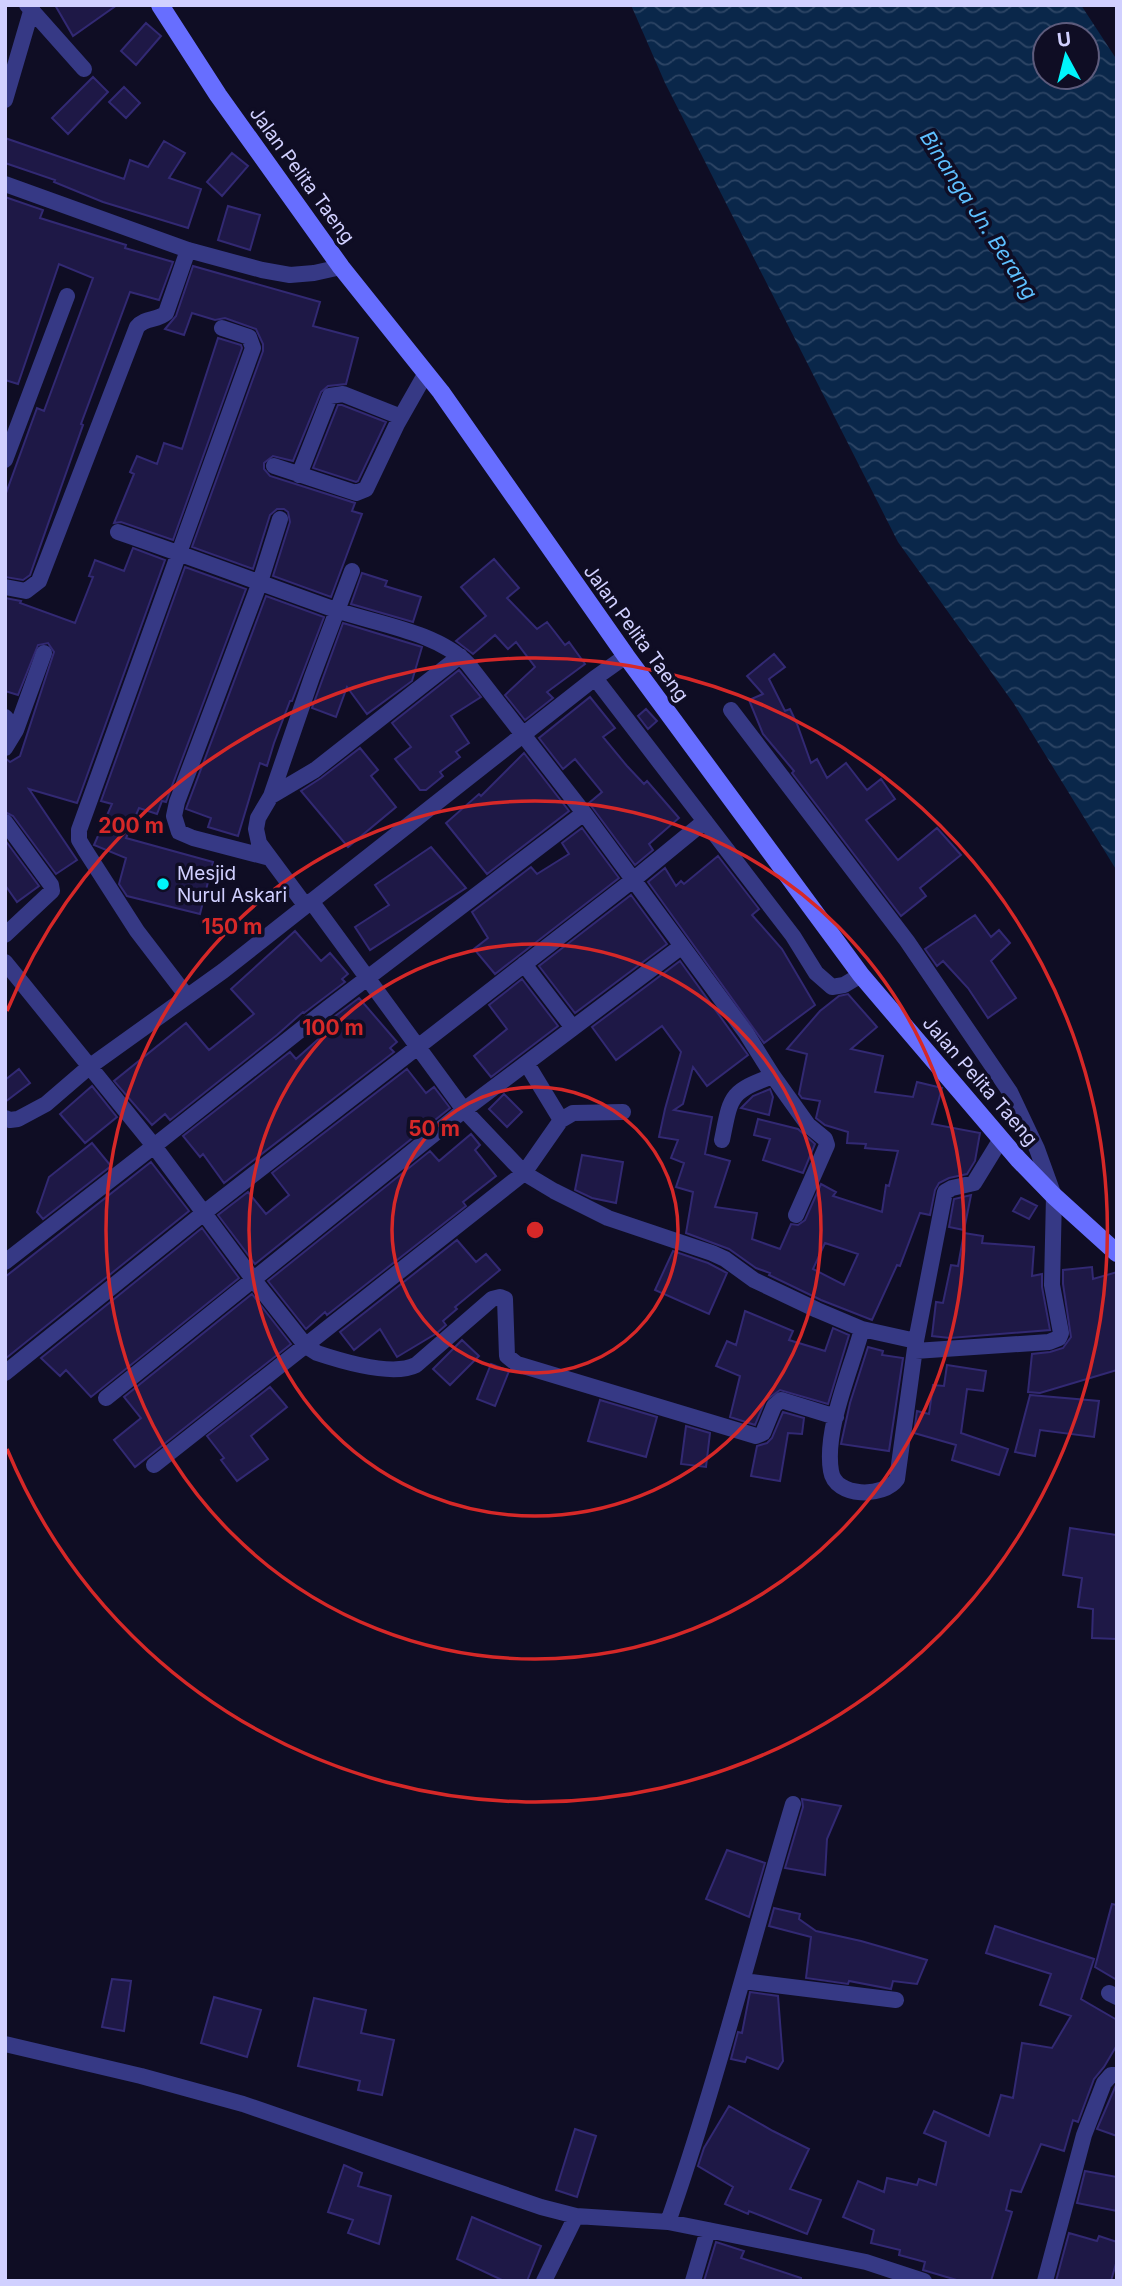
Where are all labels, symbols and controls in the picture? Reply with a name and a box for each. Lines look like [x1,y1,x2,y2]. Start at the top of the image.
north arrow [1031,21,1101,91]
text: U [1056,27,1072,52]
street label: Jalan Pelita Taeng [245,102,359,248]
water label: Binanga Jn. Berang [915,126,1043,304]
street label: Jalan Pelita Taeng [579,560,693,706]
text: 200 m [98,813,164,838]
place label: Mesjid Nurul Askari [177,862,287,907]
marker: Mesjid Nurul Askari [155,876,171,892]
text: 150 m [202,914,262,939]
street label: Jalan Pelita Taeng [918,1012,1042,1150]
text: 100 m [302,1015,364,1040]
text: 50 m [408,1116,460,1141]
centre of rings [523,1218,547,1242]

